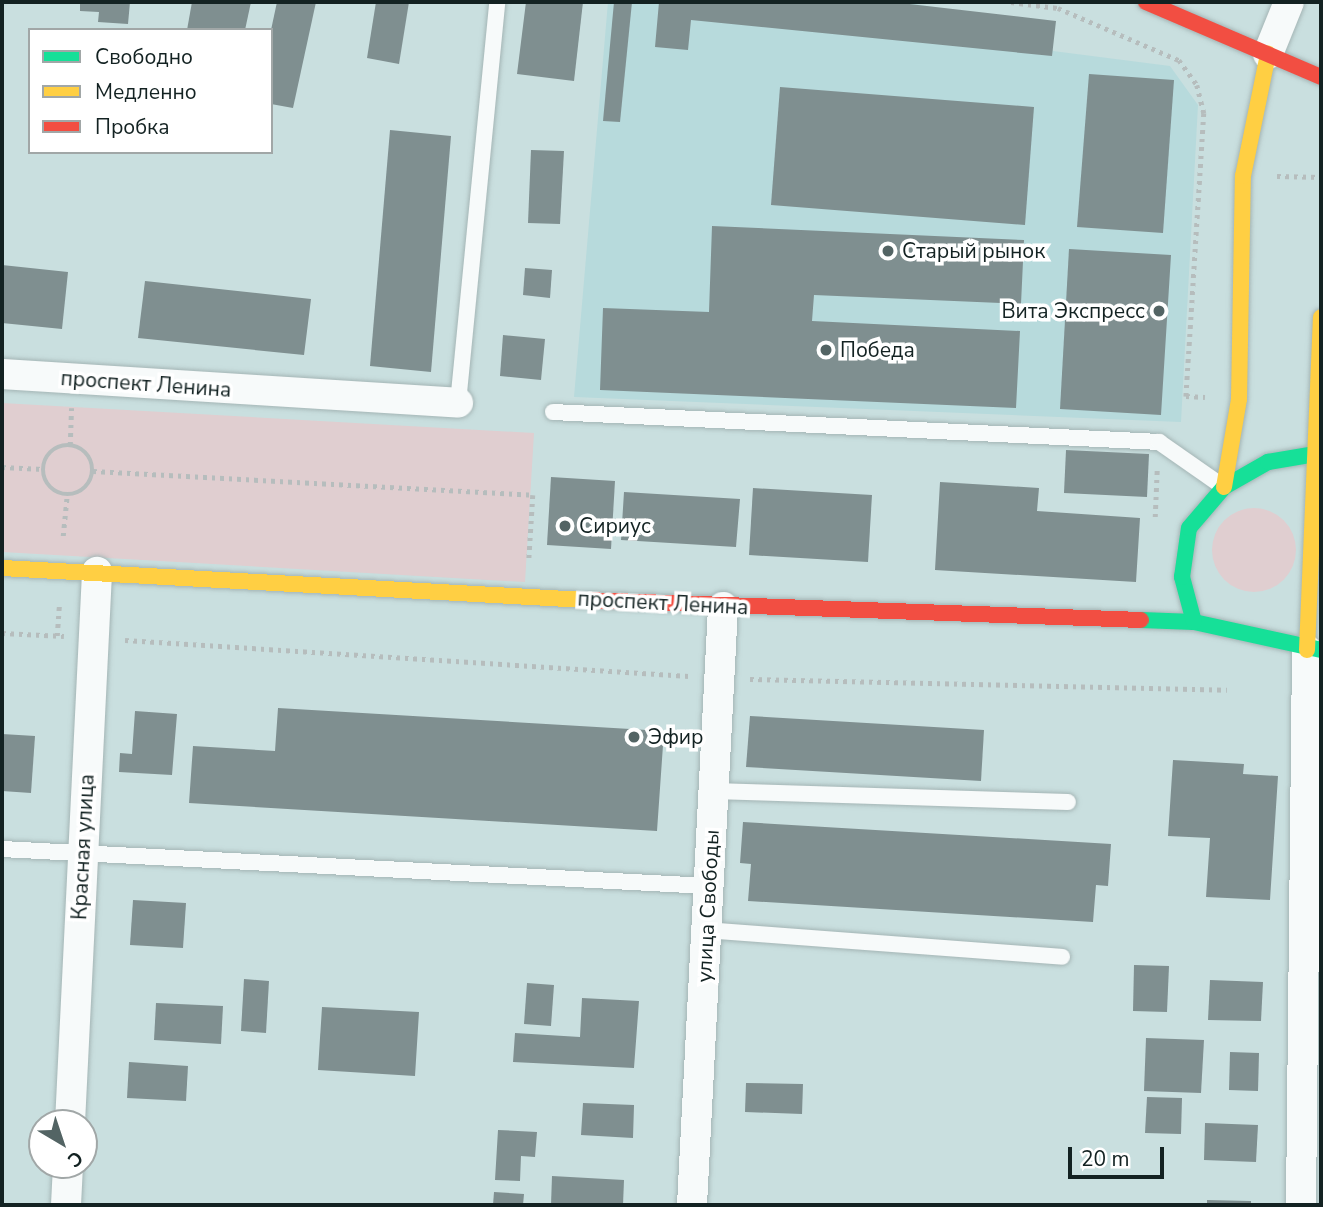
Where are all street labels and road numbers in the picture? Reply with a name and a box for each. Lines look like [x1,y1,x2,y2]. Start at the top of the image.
street label: проспект Ленина [60,365,232,403]
street label: проспект Ленина [577,586,749,620]
street label: Красная улица [67,773,99,921]
street label: улица Свободы [691,829,725,983]

